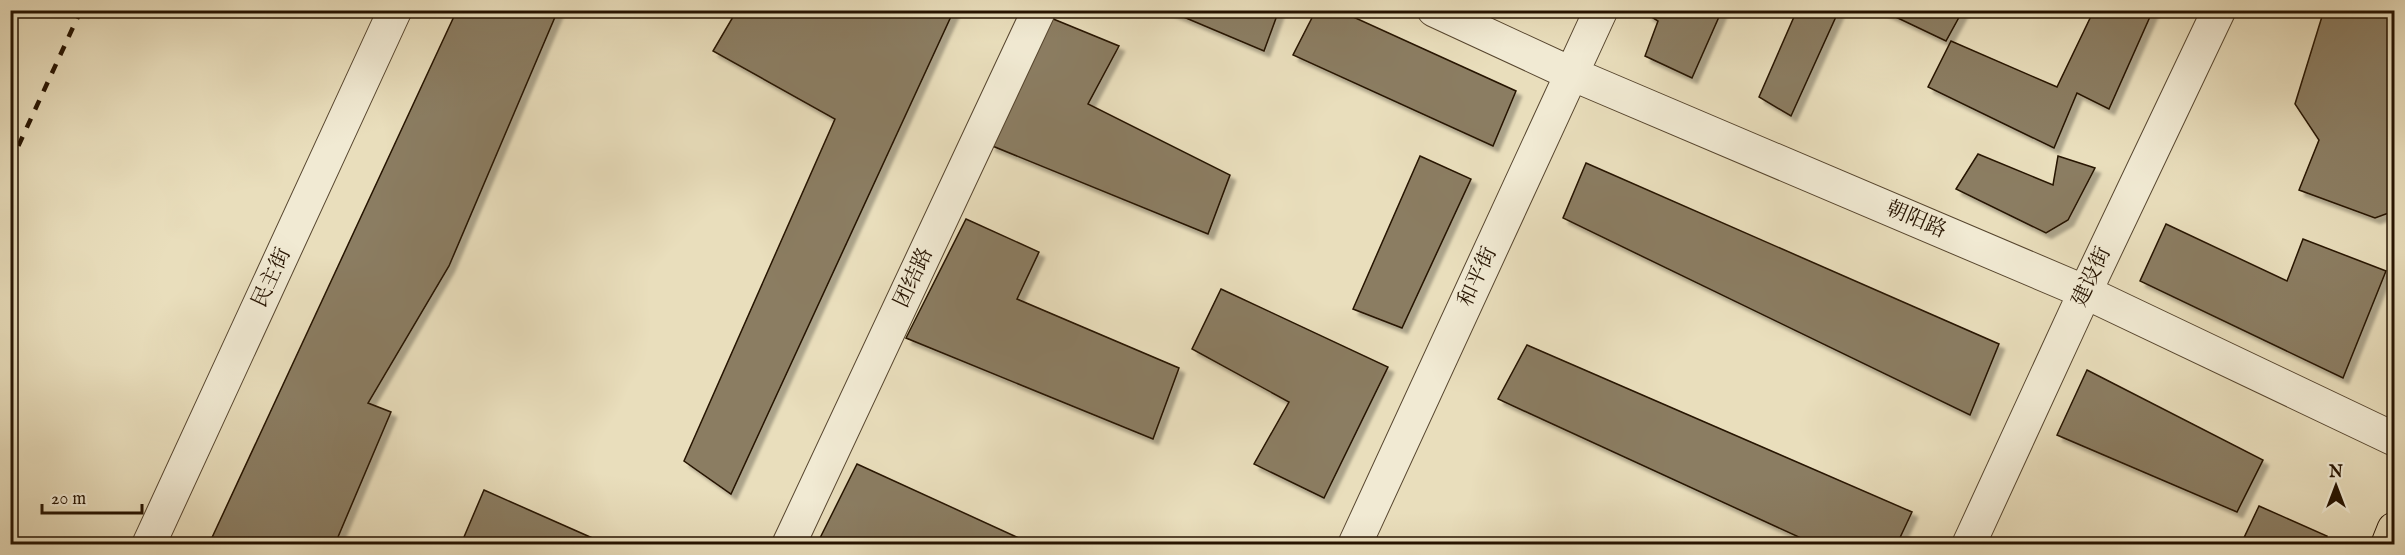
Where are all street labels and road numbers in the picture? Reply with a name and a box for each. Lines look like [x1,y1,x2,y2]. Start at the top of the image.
street label: 朝阳路 [1882,195,1950,245]
street label: 和平街 [1452,243,1504,311]
street label: 建设街 [2066,243,2118,311]
street label: 民主街 [246,244,298,312]
street label: 团结路 [888,244,940,312]

